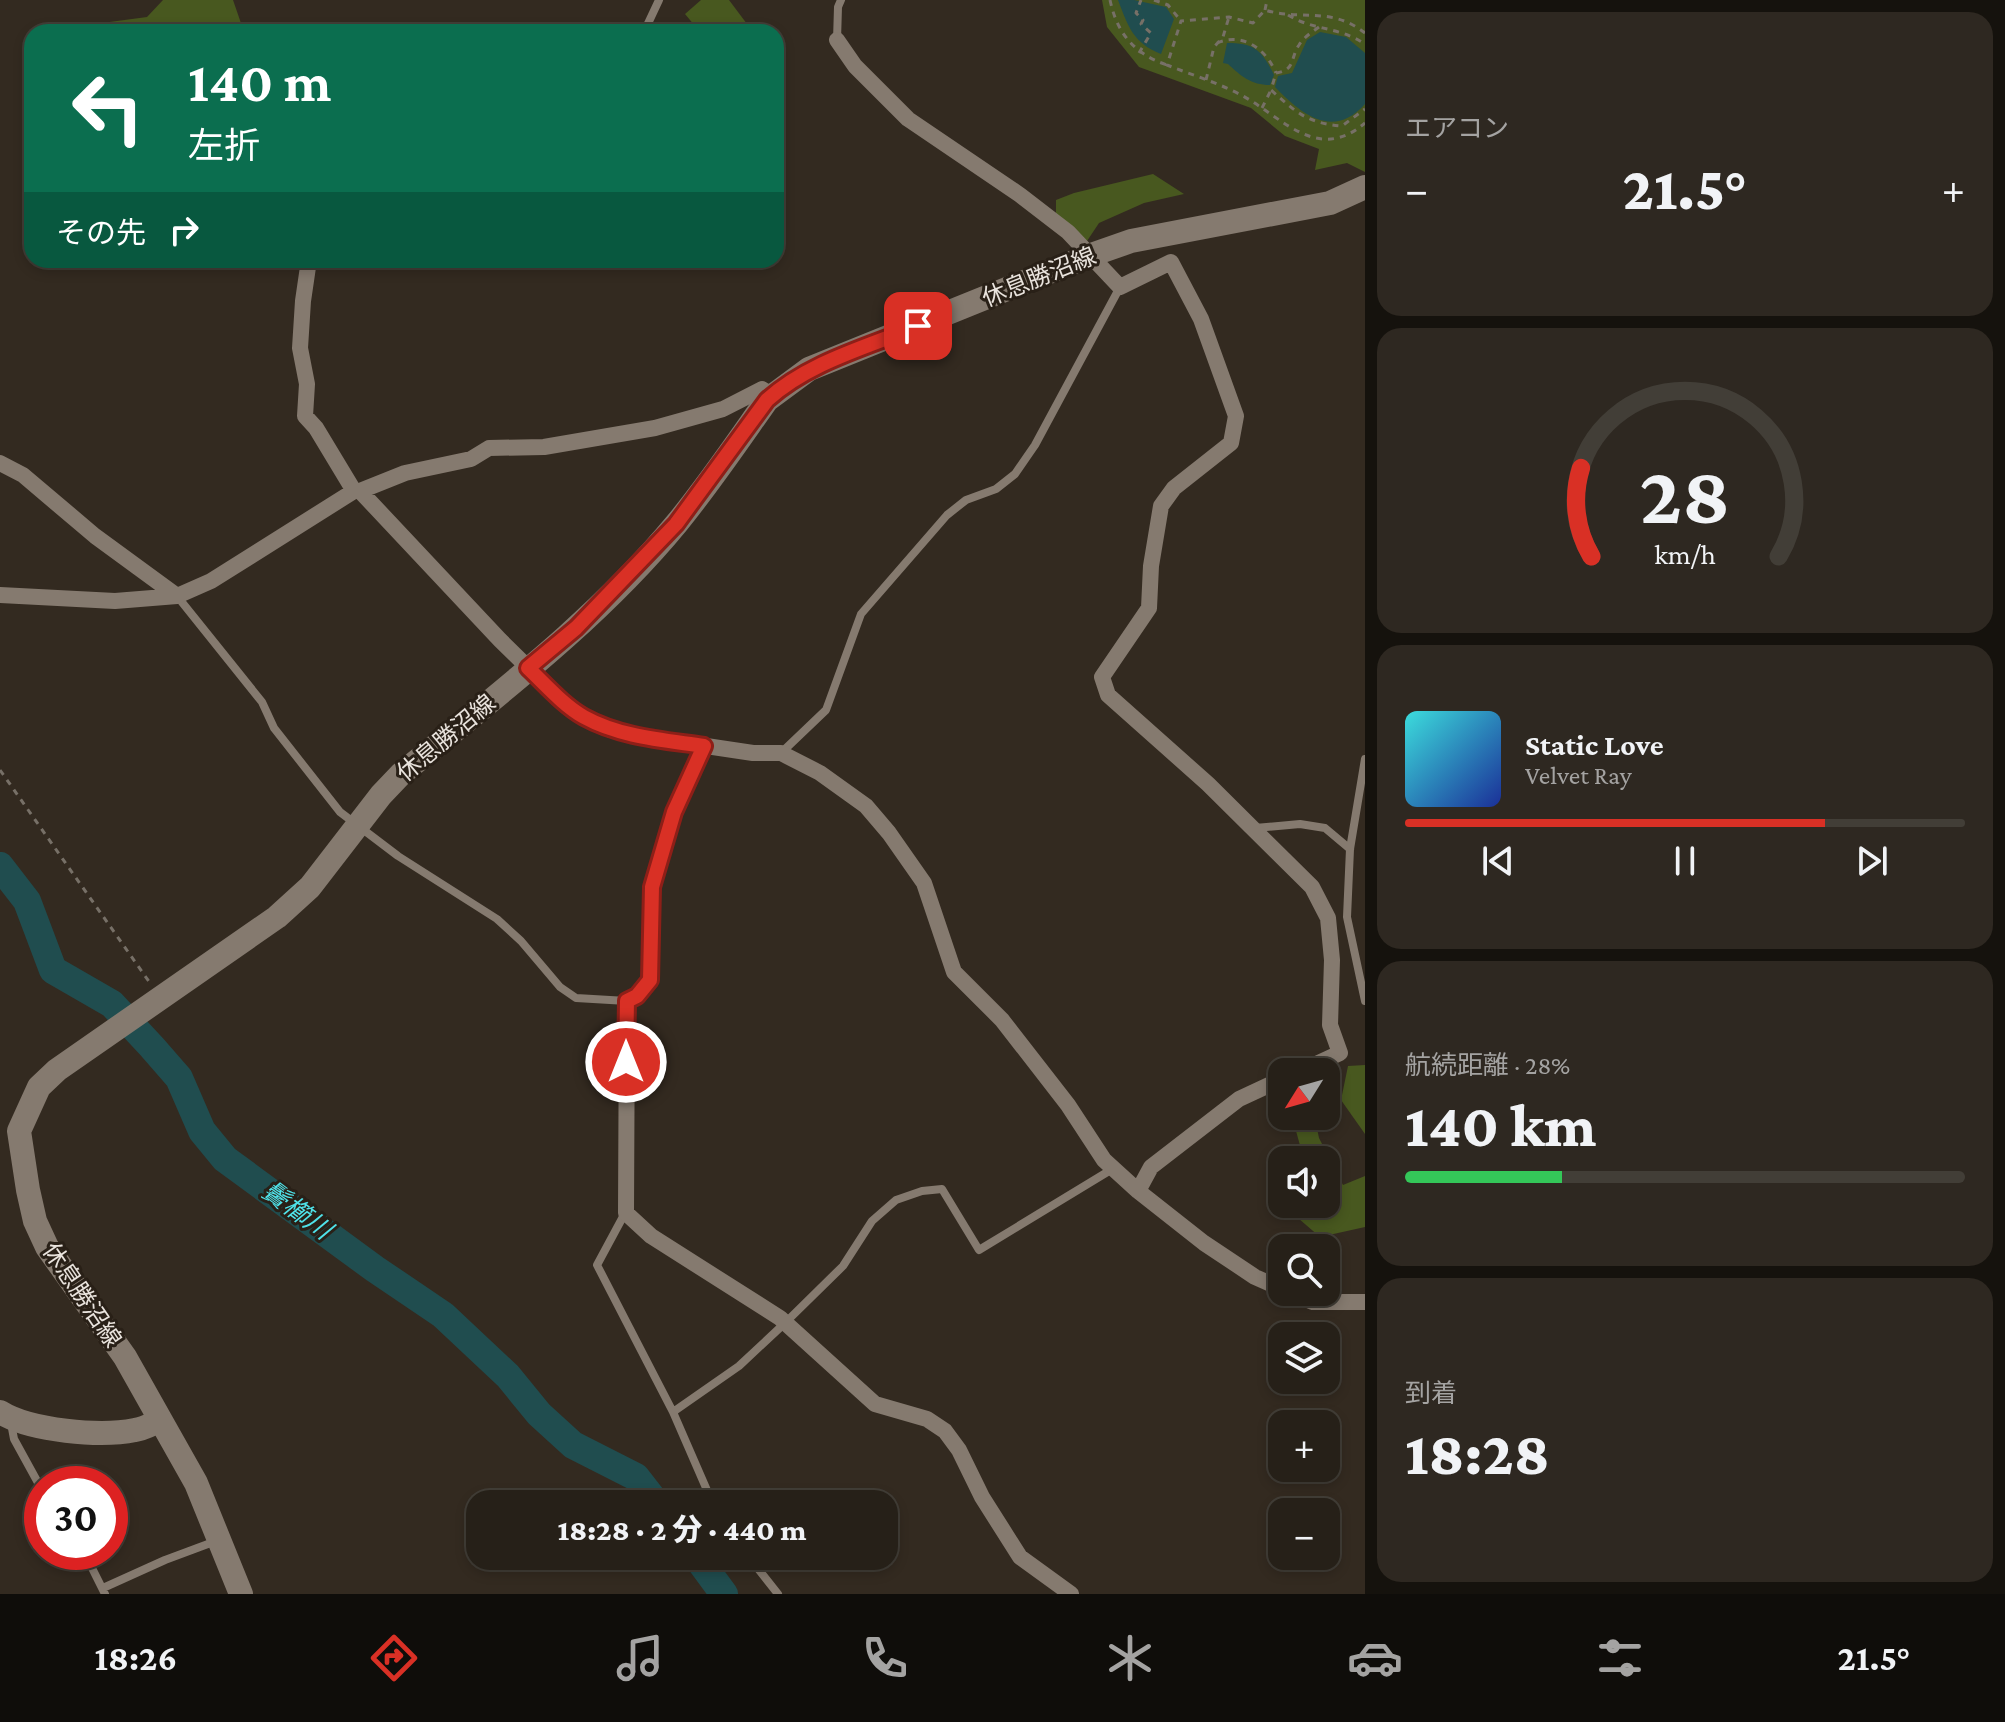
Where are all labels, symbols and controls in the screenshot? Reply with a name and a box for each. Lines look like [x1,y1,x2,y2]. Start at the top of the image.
text: 140 m [188,51,331,113]
icon: left [56,56,160,160]
text: エアコン [1405,114,1509,143]
text: 左折 [188,126,260,166]
text: 21.5° [1622,155,1748,222]
text: − [1405,165,1428,213]
text: + [1942,165,1965,213]
icon: right [162,208,206,252]
text: その先 [56,216,146,249]
street label: 休息勝沼線 [978,242,1100,312]
pin [884,292,952,360]
icon: arrive [896,304,940,348]
text: 28 [1640,447,1730,540]
text: km/h [1654,538,1716,570]
street label: 休息勝沼線 [391,689,500,787]
text: Static Love [1525,728,1664,761]
text: Velvet Ray [1525,761,1632,790]
icon: previous [1476,839,1520,883]
icon: pause [1663,839,1707,883]
icon: next [1850,839,1894,883]
position arrow [584,1020,668,1104]
text: 航続距離 · 28% [1405,1051,1570,1080]
north arrow [1268,1058,1340,1130]
map controls [1268,1058,1340,1570]
text: 140 km [1405,1092,1596,1159]
button: sound [1268,1146,1340,1218]
water label: 鬢櫛川 [257,1176,339,1247]
button: search [1268,1234,1340,1306]
street label: 休息勝沼線 [38,1237,127,1352]
button: layers [1268,1322,1340,1394]
text: 到着 [1405,1379,1457,1408]
button: + [1268,1410,1340,1482]
text: 18:28 [1405,1420,1550,1487]
speed limit sign: 30 [24,1466,128,1570]
button: − [1268,1498,1340,1570]
text: 18:28 · 2 分 · 440 m [558,1513,807,1546]
icon: directions [366,1630,422,1686]
icon: music [612,1630,668,1686]
icon: phone [857,1630,913,1686]
icon: climate [1102,1630,1158,1686]
icon: car [1347,1630,1403,1686]
icon: filters [1592,1630,1648,1686]
text: 18:26 [95,1638,177,1678]
text: 21.5° [1838,1638,1910,1678]

